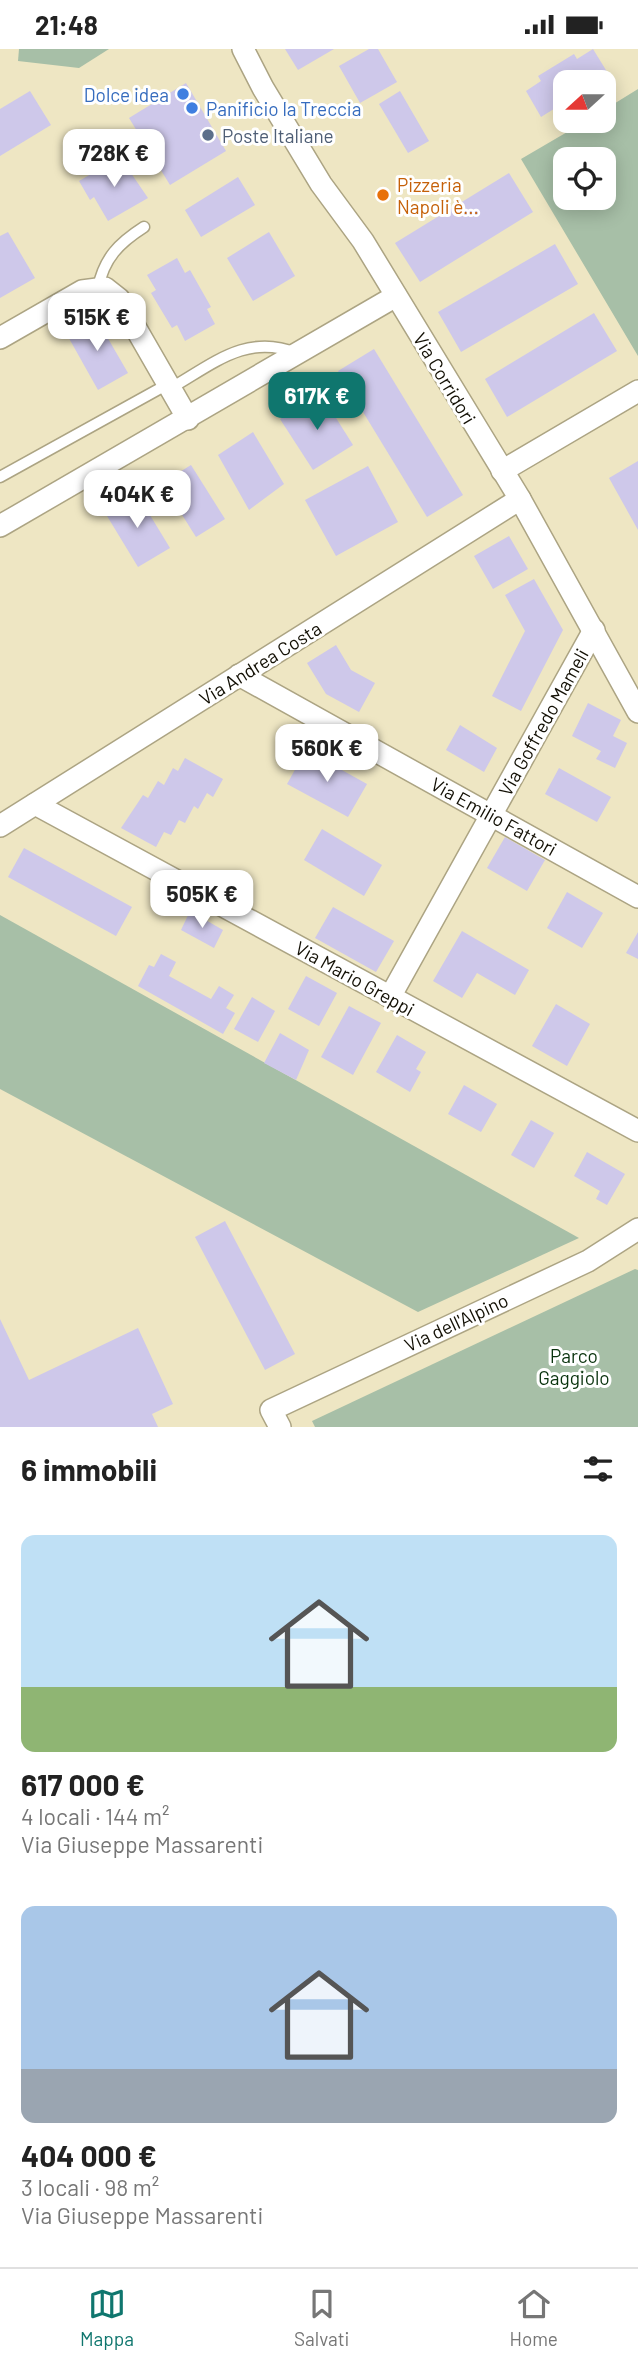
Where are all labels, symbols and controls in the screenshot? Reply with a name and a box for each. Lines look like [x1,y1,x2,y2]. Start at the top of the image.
text: 21:48 [35,9,98,40]
north arrow [553,70,616,133]
map controls [553,70,616,210]
place label: Dolce idea [84,83,169,106]
marker: Dolce idea [175,86,191,102]
place label: Panificio la Treccia [206,97,361,120]
marker: Panificio la Treccia [184,100,200,116]
place label: Poste Italiane [222,124,334,147]
marker: Poste Italiane [200,127,216,143]
pin: 728K € [57,129,171,189]
text: 728K € [79,138,149,166]
button: locate [553,147,616,210]
place label: Pizzeria Napoli è... [397,173,479,218]
marker: Pizzeria Napoli è... [375,187,391,203]
pin: 515K € [40,293,154,353]
text: 515K € [64,302,130,330]
street label: Via Corridori [409,328,481,428]
pin: 617K € [260,373,374,432]
text: 617K € [284,381,350,409]
pin: 404K € [80,470,194,530]
text: 404K € [100,479,174,507]
street label: Via Andrea Costa [195,616,325,710]
street label: Via Goffredo Mameli [493,644,593,800]
pin: 560K € [270,725,384,784]
text: 560K € [291,733,363,761]
street label: Via Emilio Fattori [427,772,561,860]
pin: 505K € [145,871,259,930]
text: 505K € [166,879,238,907]
street label: Via Mario Greppi [291,936,419,1020]
street label: Via dell'Alpino [400,1288,512,1356]
park label: Parco Gaggiolo [538,1344,610,1389]
icon: filters [579,1450,617,1488]
text: 6 immobili [21,1451,157,1487]
icon: home [256,1581,382,1707]
text: 617 000 € [21,1766,145,1802]
text: 4 locali · 144 m² [21,1802,170,1830]
text: Via Giuseppe Massarenti [21,1830,263,1858]
icon: home [256,1952,382,2078]
text: 404 000 € [21,2137,157,2173]
text: 3 locali · 98 m² [21,2173,159,2201]
text: Via Giuseppe Massarenti [21,2201,263,2229]
tab: Mappa [80,2285,134,2350]
tab: Salvati [294,2285,349,2350]
tab: Home [509,2285,558,2350]

